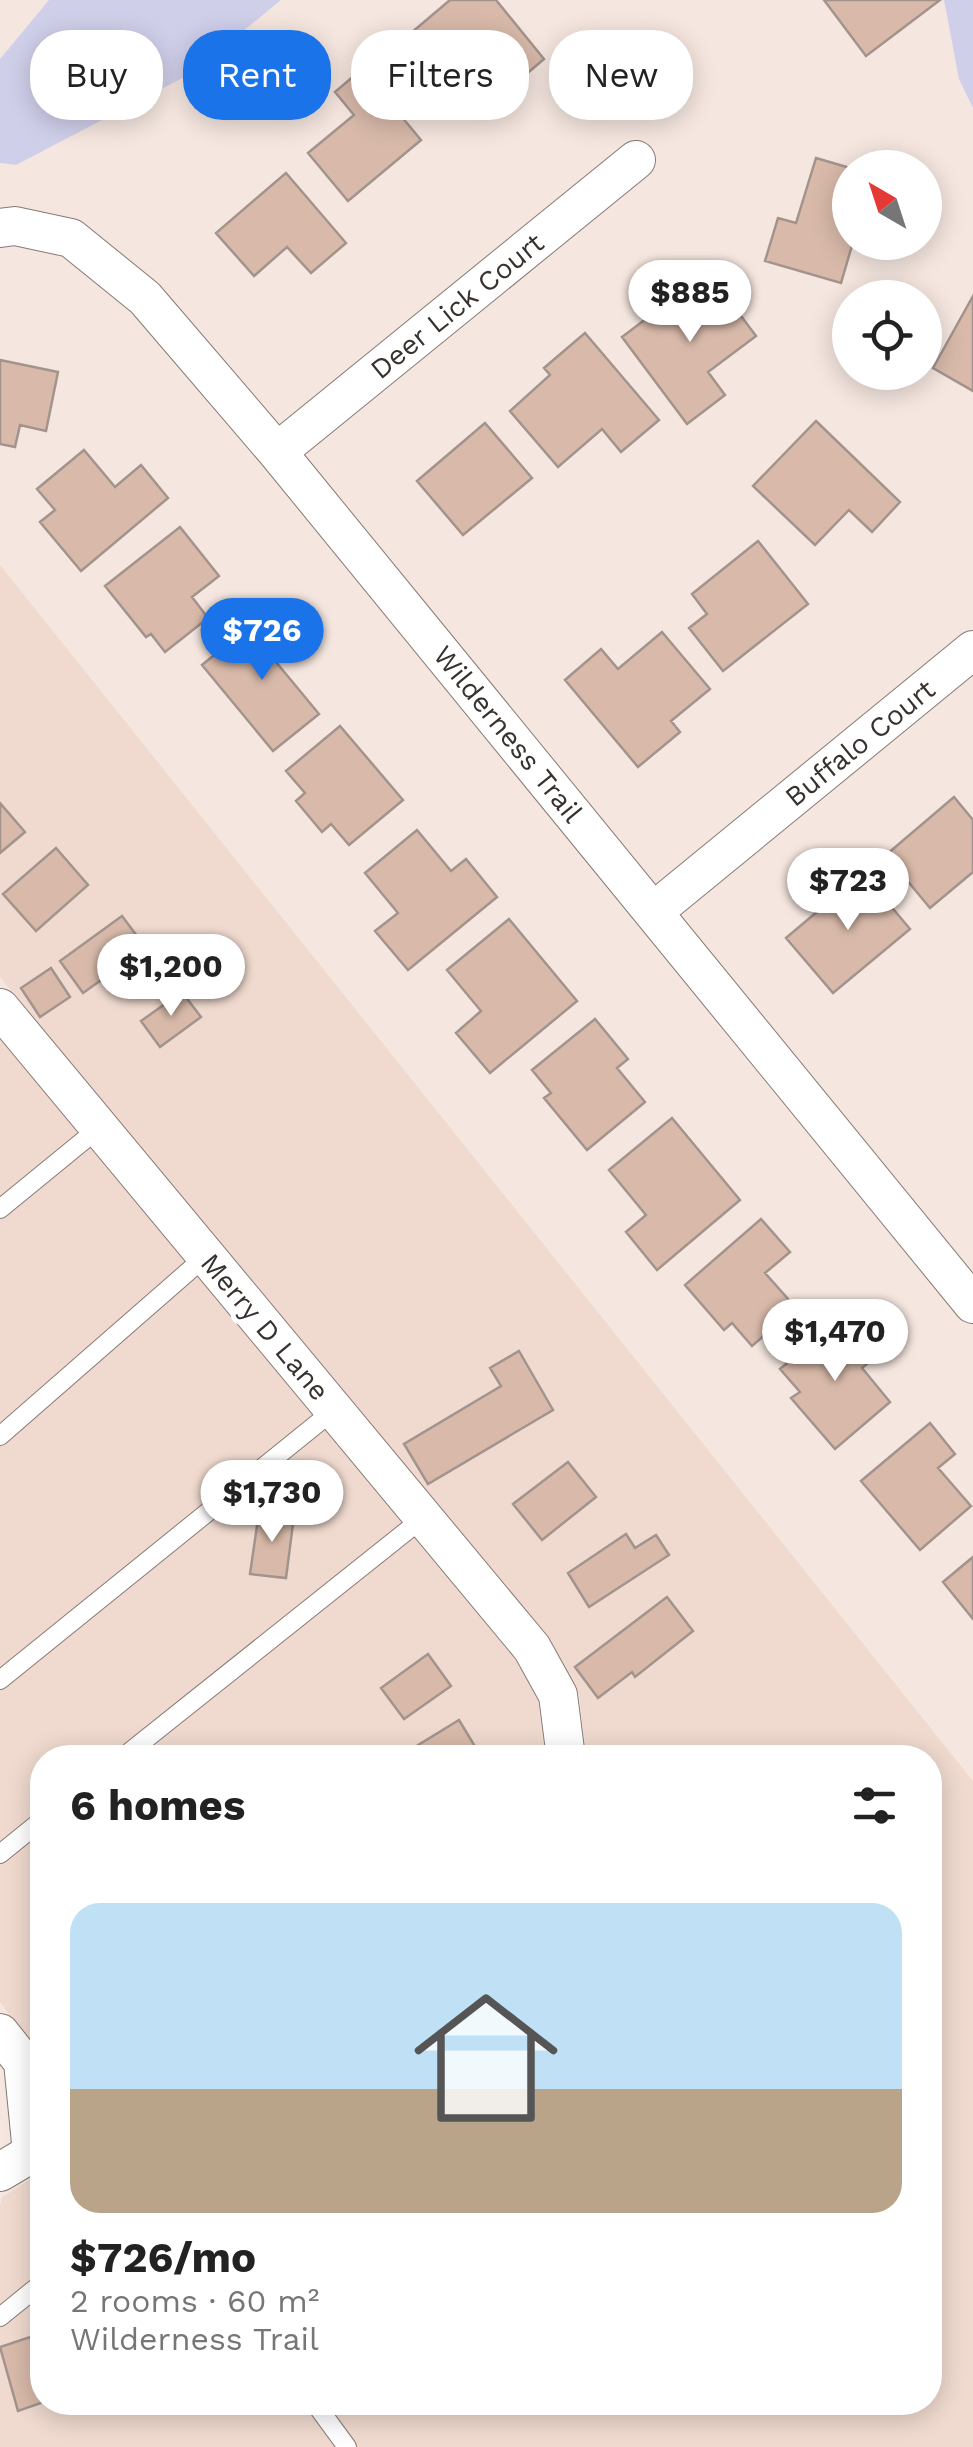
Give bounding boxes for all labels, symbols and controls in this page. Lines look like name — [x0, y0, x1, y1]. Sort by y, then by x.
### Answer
chip: Buy — [30, 30, 163, 120]
chip: Rent — [183, 30, 331, 120]
chip: Filters — [351, 30, 529, 120]
chip: New — [549, 30, 693, 120]
north arrow — [832, 150, 942, 260]
map controls — [832, 150, 942, 390]
street label: Deer Lick Court — [364, 226, 550, 386]
pin: $885 — [631, 260, 749, 345]
text: $885 — [650, 273, 730, 311]
button: locate — [832, 280, 942, 390]
pin: $726 — [203, 598, 321, 683]
text: $726 — [223, 611, 301, 649]
street label: Wilderness Trail — [427, 639, 590, 829]
street label: Buffalo Court — [778, 672, 942, 813]
pin: $723 — [789, 848, 907, 933]
text: $723 — [809, 861, 887, 899]
pin: $1,200 — [90, 934, 252, 1019]
text: $1,200 — [119, 947, 223, 985]
street label: Merry D Lane — [194, 1247, 336, 1407]
pin: $1,470 — [754, 1299, 916, 1384]
text: $1,470 — [784, 1312, 886, 1350]
pin: $1,730 — [191, 1460, 353, 1545]
text: $1,730 — [222, 1473, 322, 1511]
icon: filters — [847, 1778, 902, 1833]
text: 6 homes — [70, 1781, 245, 1830]
icon: home — [396, 1968, 576, 2148]
text: $726/mo — [70, 2233, 256, 2282]
text: 2 rooms · 60 m² — [70, 2282, 319, 2320]
text: Wilderness Trail — [70, 2320, 319, 2358]

